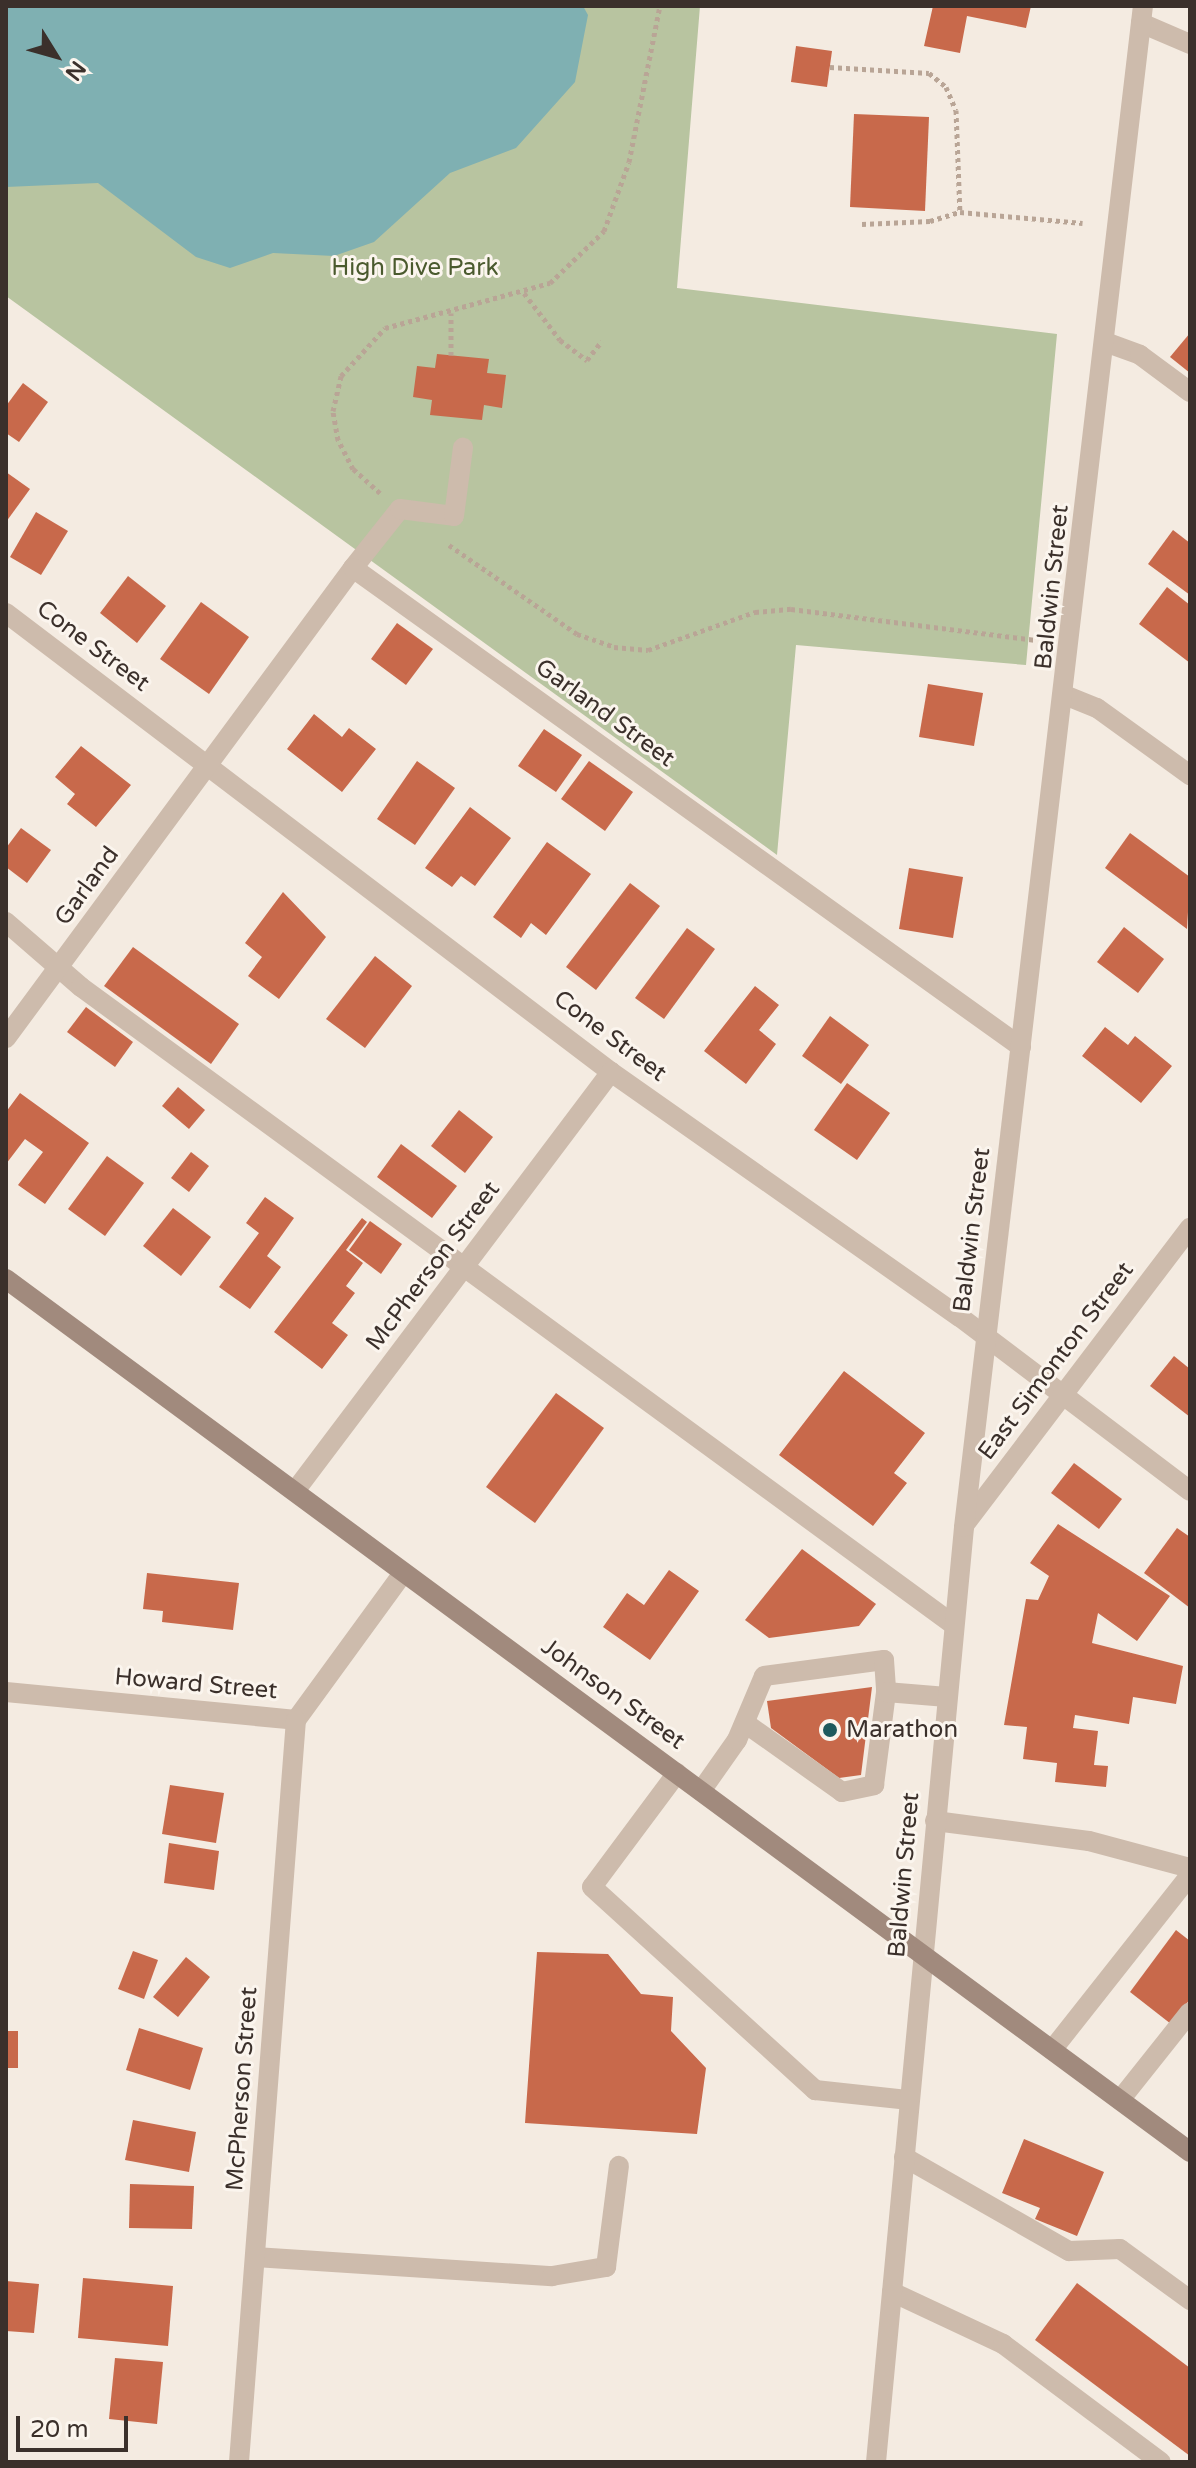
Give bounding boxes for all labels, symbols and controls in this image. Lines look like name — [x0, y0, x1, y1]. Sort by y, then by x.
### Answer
north arrow — [16, 16, 96, 96]
text: N — [59, 56, 91, 85]
park label: High Dive Park — [331, 254, 499, 282]
street label: Baldwin Street — [1029, 503, 1075, 671]
street label: Cone Street — [31, 594, 155, 698]
street label: Garland Street — [530, 653, 680, 773]
street label: Garland — [49, 841, 125, 931]
street label: Cone Street — [548, 984, 672, 1088]
street label: Baldwin Street — [948, 1146, 996, 1314]
street label: McPherson Street — [360, 1176, 506, 1356]
street label: East Simonton Street — [972, 1256, 1140, 1466]
street label: Johnson Street — [536, 1632, 690, 1756]
street label: Howard Street — [113, 1663, 279, 1705]
place label: Marathon — [846, 1716, 958, 1744]
marker: Marathon — [821, 1721, 839, 1739]
street label: Baldwin Street — [882, 1791, 926, 1959]
street label: McPherson Street — [220, 1986, 264, 2192]
scale bar — [20, 2400, 132, 2450]
text: 20 m — [30, 2415, 88, 2444]

